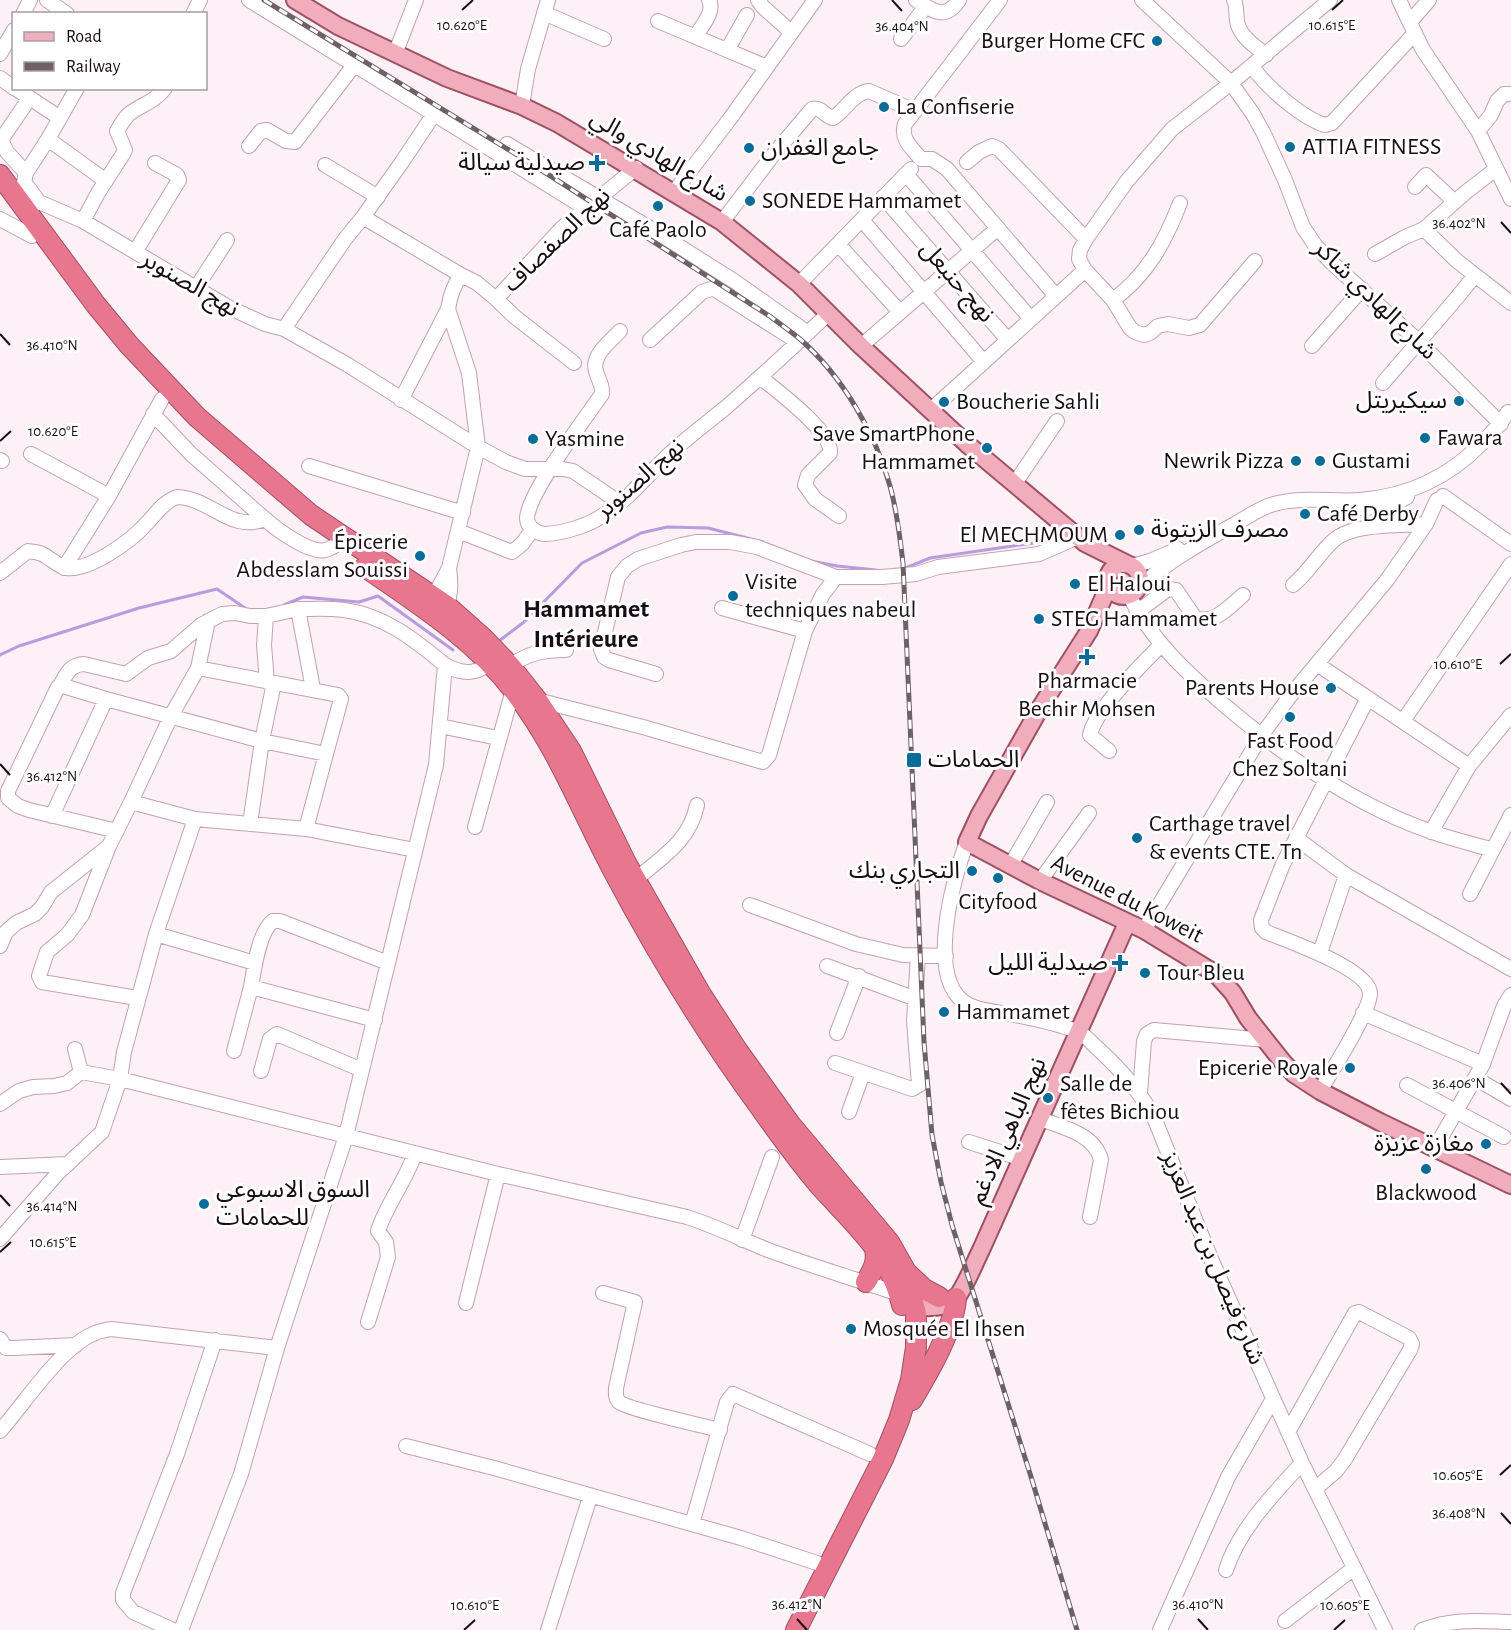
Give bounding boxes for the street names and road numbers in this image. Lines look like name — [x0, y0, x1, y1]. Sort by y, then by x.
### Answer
street label: شارع الهادي والي — [583, 106, 732, 211]
street label: نهج الصفصاف — [499, 183, 618, 299]
street label: شارع الهادي شاكر — [1304, 235, 1441, 368]
street label: نهج حنبعل — [913, 237, 998, 330]
street label: نهج الصنوبر — [134, 246, 243, 325]
street label: نهج الصنوبر — [590, 434, 691, 527]
street label: Avenue du Koweit — [1047, 850, 1207, 948]
street label: نهج الباهي الادغم — [965, 1054, 1056, 1210]
street label: شارع فيصل بن عبد العزيز — [1153, 1147, 1269, 1370]

